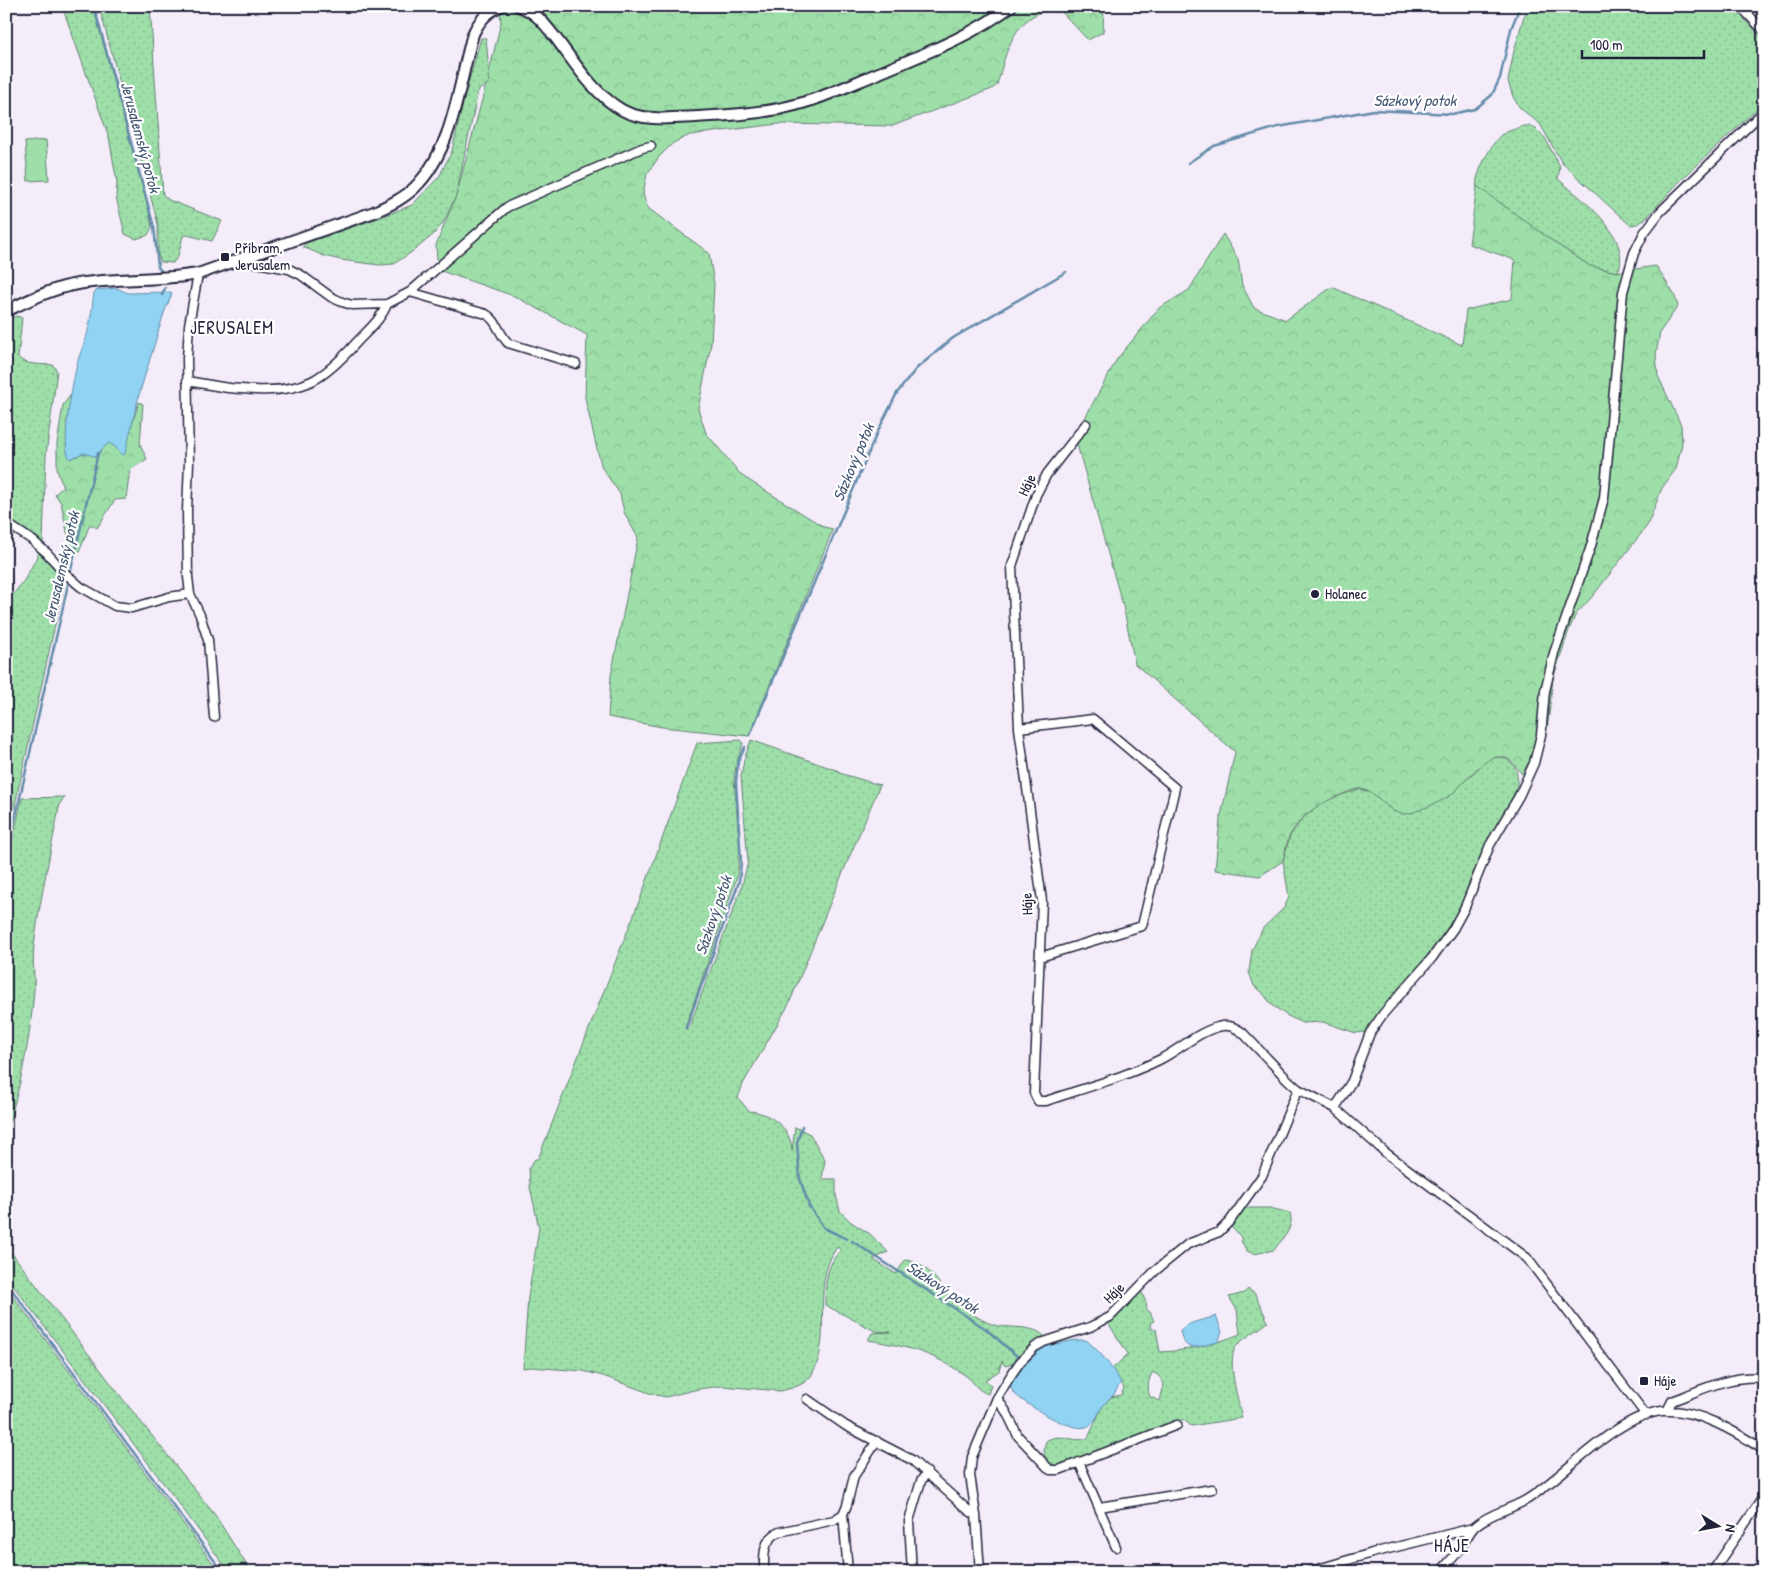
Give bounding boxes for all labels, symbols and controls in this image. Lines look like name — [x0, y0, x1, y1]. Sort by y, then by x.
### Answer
scale bar — [1582, 28, 1705, 60]
text: 100 m — [1590, 34, 1623, 55]
water label: Jerusalemský potok — [116, 79, 167, 196]
water label: Sázkový potok — [1374, 89, 1457, 111]
place label: Příbram, Jerusalem — [235, 237, 290, 275]
marker: Příbram, Jerusalem — [219, 251, 231, 263]
district label: JERUSALEM — [190, 315, 274, 340]
water label: Sázkový potok — [827, 419, 880, 504]
street label: Háje — [1012, 470, 1041, 499]
water label: Jerusalemský potok — [37, 508, 85, 625]
place label: Holanec — [1325, 583, 1367, 604]
marker: Holanec — [1309, 588, 1321, 600]
water label: Sázkový potok — [689, 871, 737, 957]
street label: Háje — [1016, 892, 1037, 916]
water label: Sázkový potok — [902, 1255, 985, 1319]
street label: Háje — [1098, 1277, 1129, 1308]
place label: Háje — [1654, 1370, 1676, 1391]
marker: Háje — [1638, 1375, 1650, 1387]
north arrow — [1692, 1500, 1742, 1550]
text: N — [1721, 1523, 1741, 1534]
district label: HÁJE — [1434, 1533, 1470, 1558]

